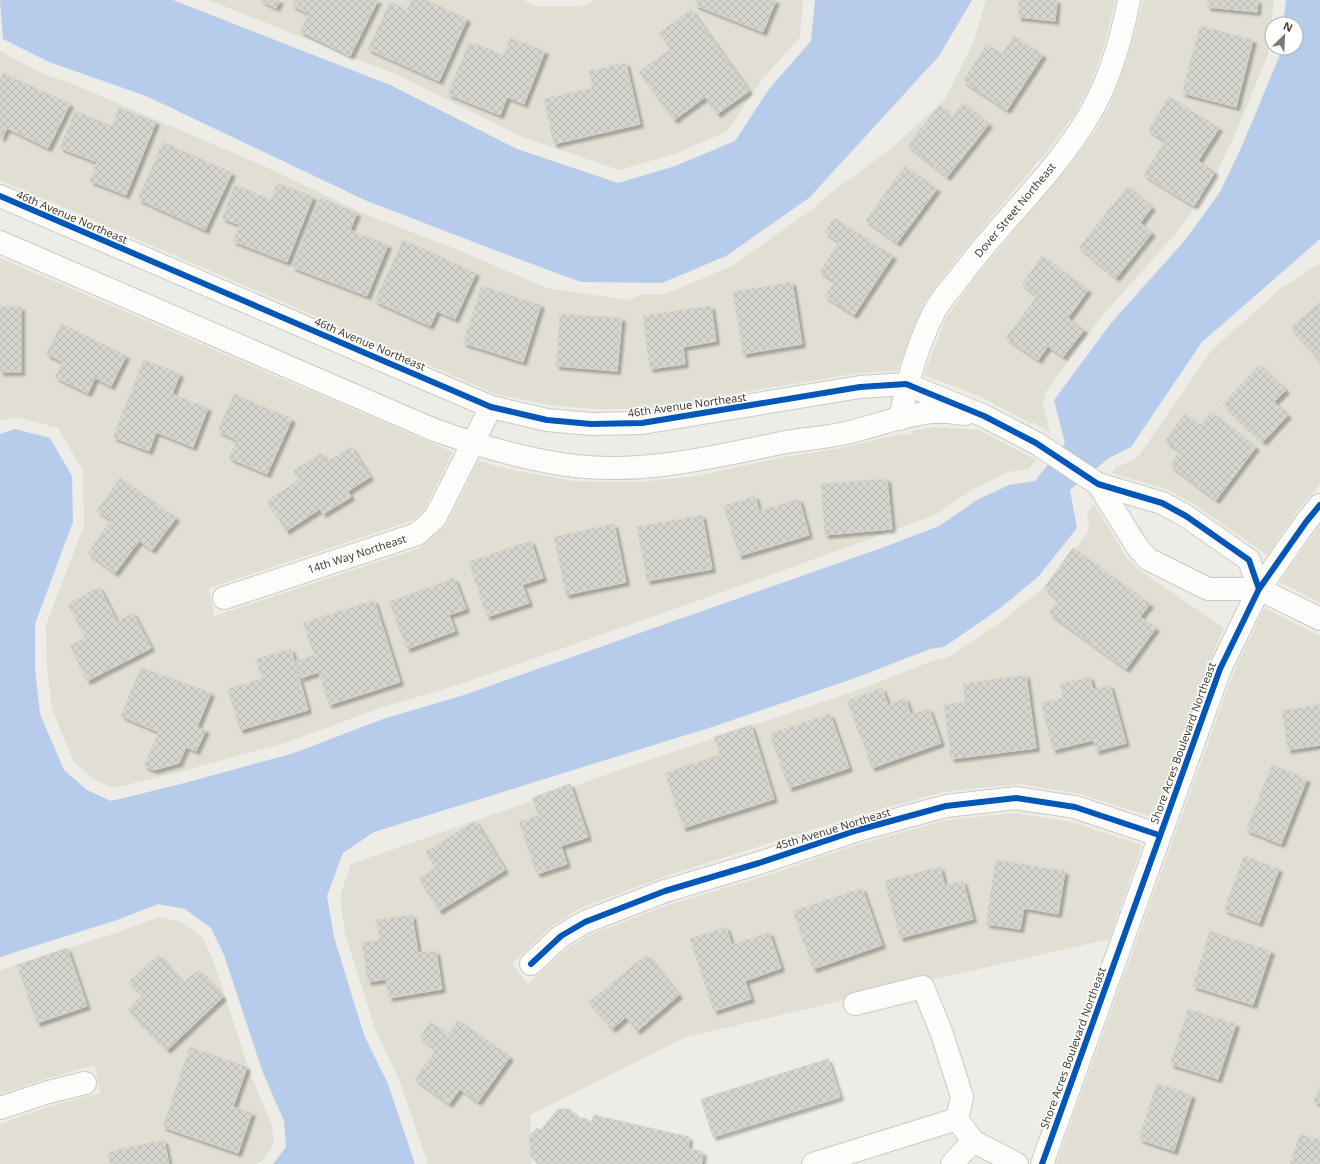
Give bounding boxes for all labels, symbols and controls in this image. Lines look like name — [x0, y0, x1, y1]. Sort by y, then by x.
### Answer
north arrow — [1264, 16, 1304, 56]
text: N — [1281, 18, 1295, 35]
street label: Dover Street Northeast — [971, 159, 1059, 260]
street label: 46th Avenue Northeast — [14, 186, 130, 247]
street label: 46th Avenue Northeast — [312, 313, 428, 374]
street label: 46th Avenue Northeast — [627, 389, 747, 420]
street label: 14th Way Northeast — [306, 530, 408, 577]
street label: Shore Acres Boulevard Northeast — [1146, 660, 1219, 826]
street label: 45th Avenue Northeast — [773, 804, 892, 853]
street label: Shore Acres Boulevard Northeast — [1036, 965, 1109, 1131]

